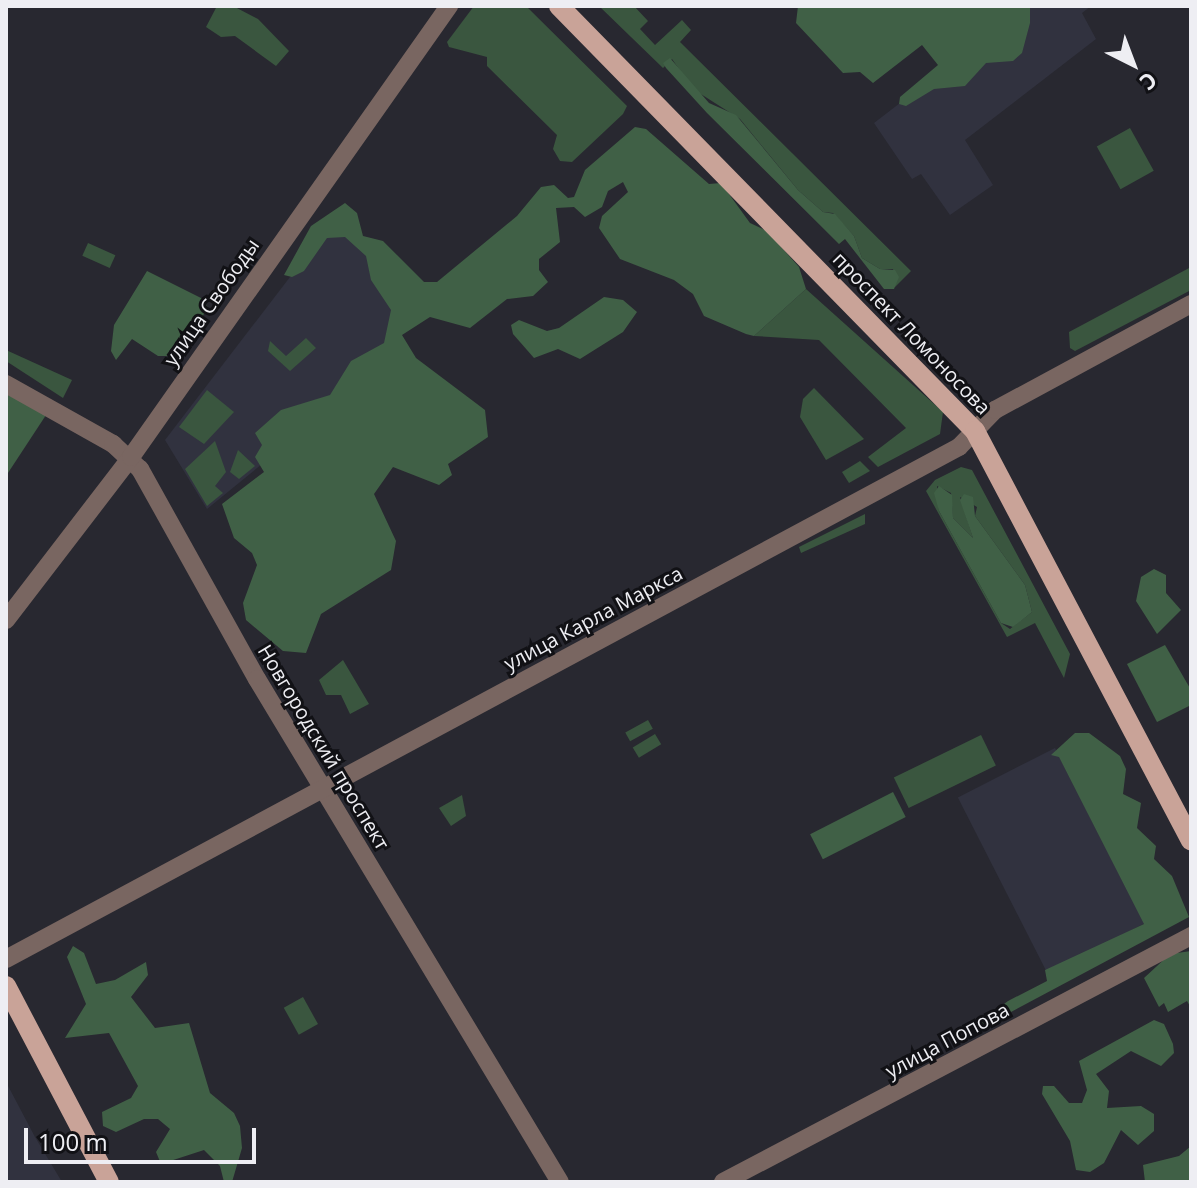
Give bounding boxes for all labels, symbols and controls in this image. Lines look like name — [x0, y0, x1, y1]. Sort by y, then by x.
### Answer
north arrow — [1093, 24, 1173, 104]
text: С — [1134, 66, 1164, 98]
street label: улица Свободы — [158, 234, 264, 370]
street label: проспект Ломоносова — [828, 247, 996, 419]
street label: улица Карла Маркса — [500, 561, 686, 675]
street label: Новгородский проспект — [253, 640, 395, 854]
street label: улица Попова — [881, 997, 1013, 1083]
scale bar — [28, 1112, 260, 1162]
text: 100 m — [38, 1125, 108, 1158]

